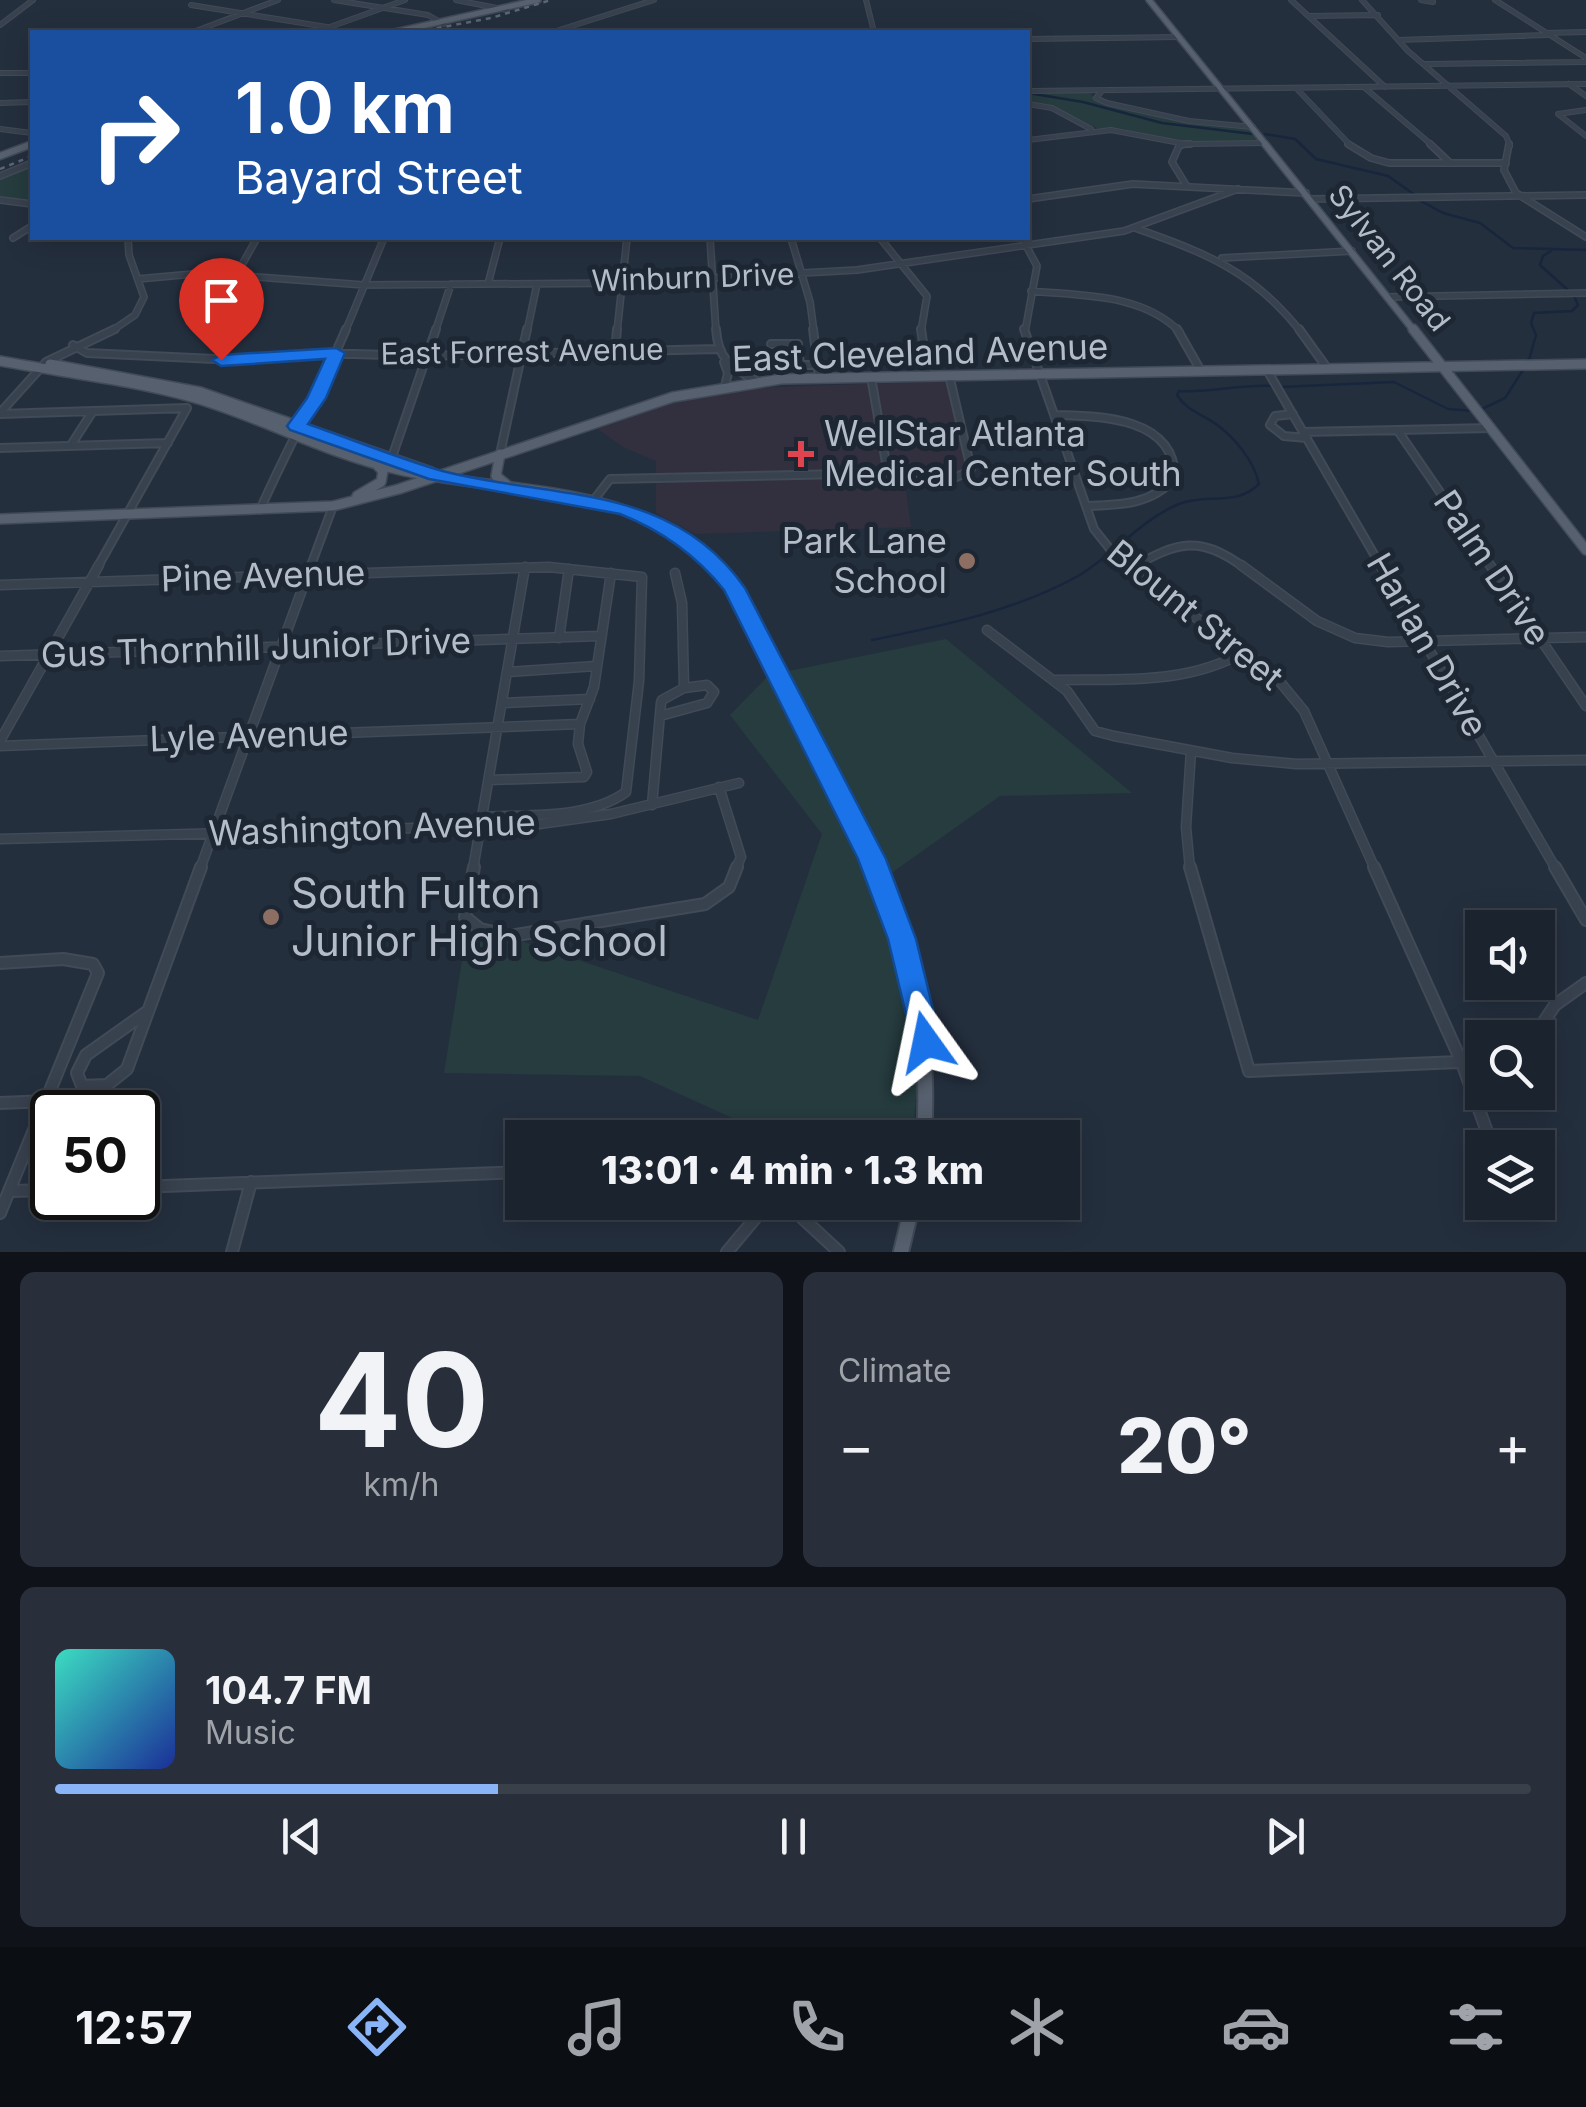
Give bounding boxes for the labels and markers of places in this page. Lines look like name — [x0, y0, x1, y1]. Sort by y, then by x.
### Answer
pin — [179, 258, 264, 361]
place label: WellStar Atlanta Medical Center South — [824, 412, 1182, 494]
marker: WellStar Atlanta Medical Center South — [788, 441, 814, 467]
place label: Park Lane School — [782, 519, 947, 601]
marker: Park Lane School — [956, 550, 978, 572]
place label: South Fulton Junior High School — [291, 867, 668, 966]
marker: South Fulton Junior High School — [260, 906, 282, 928]

